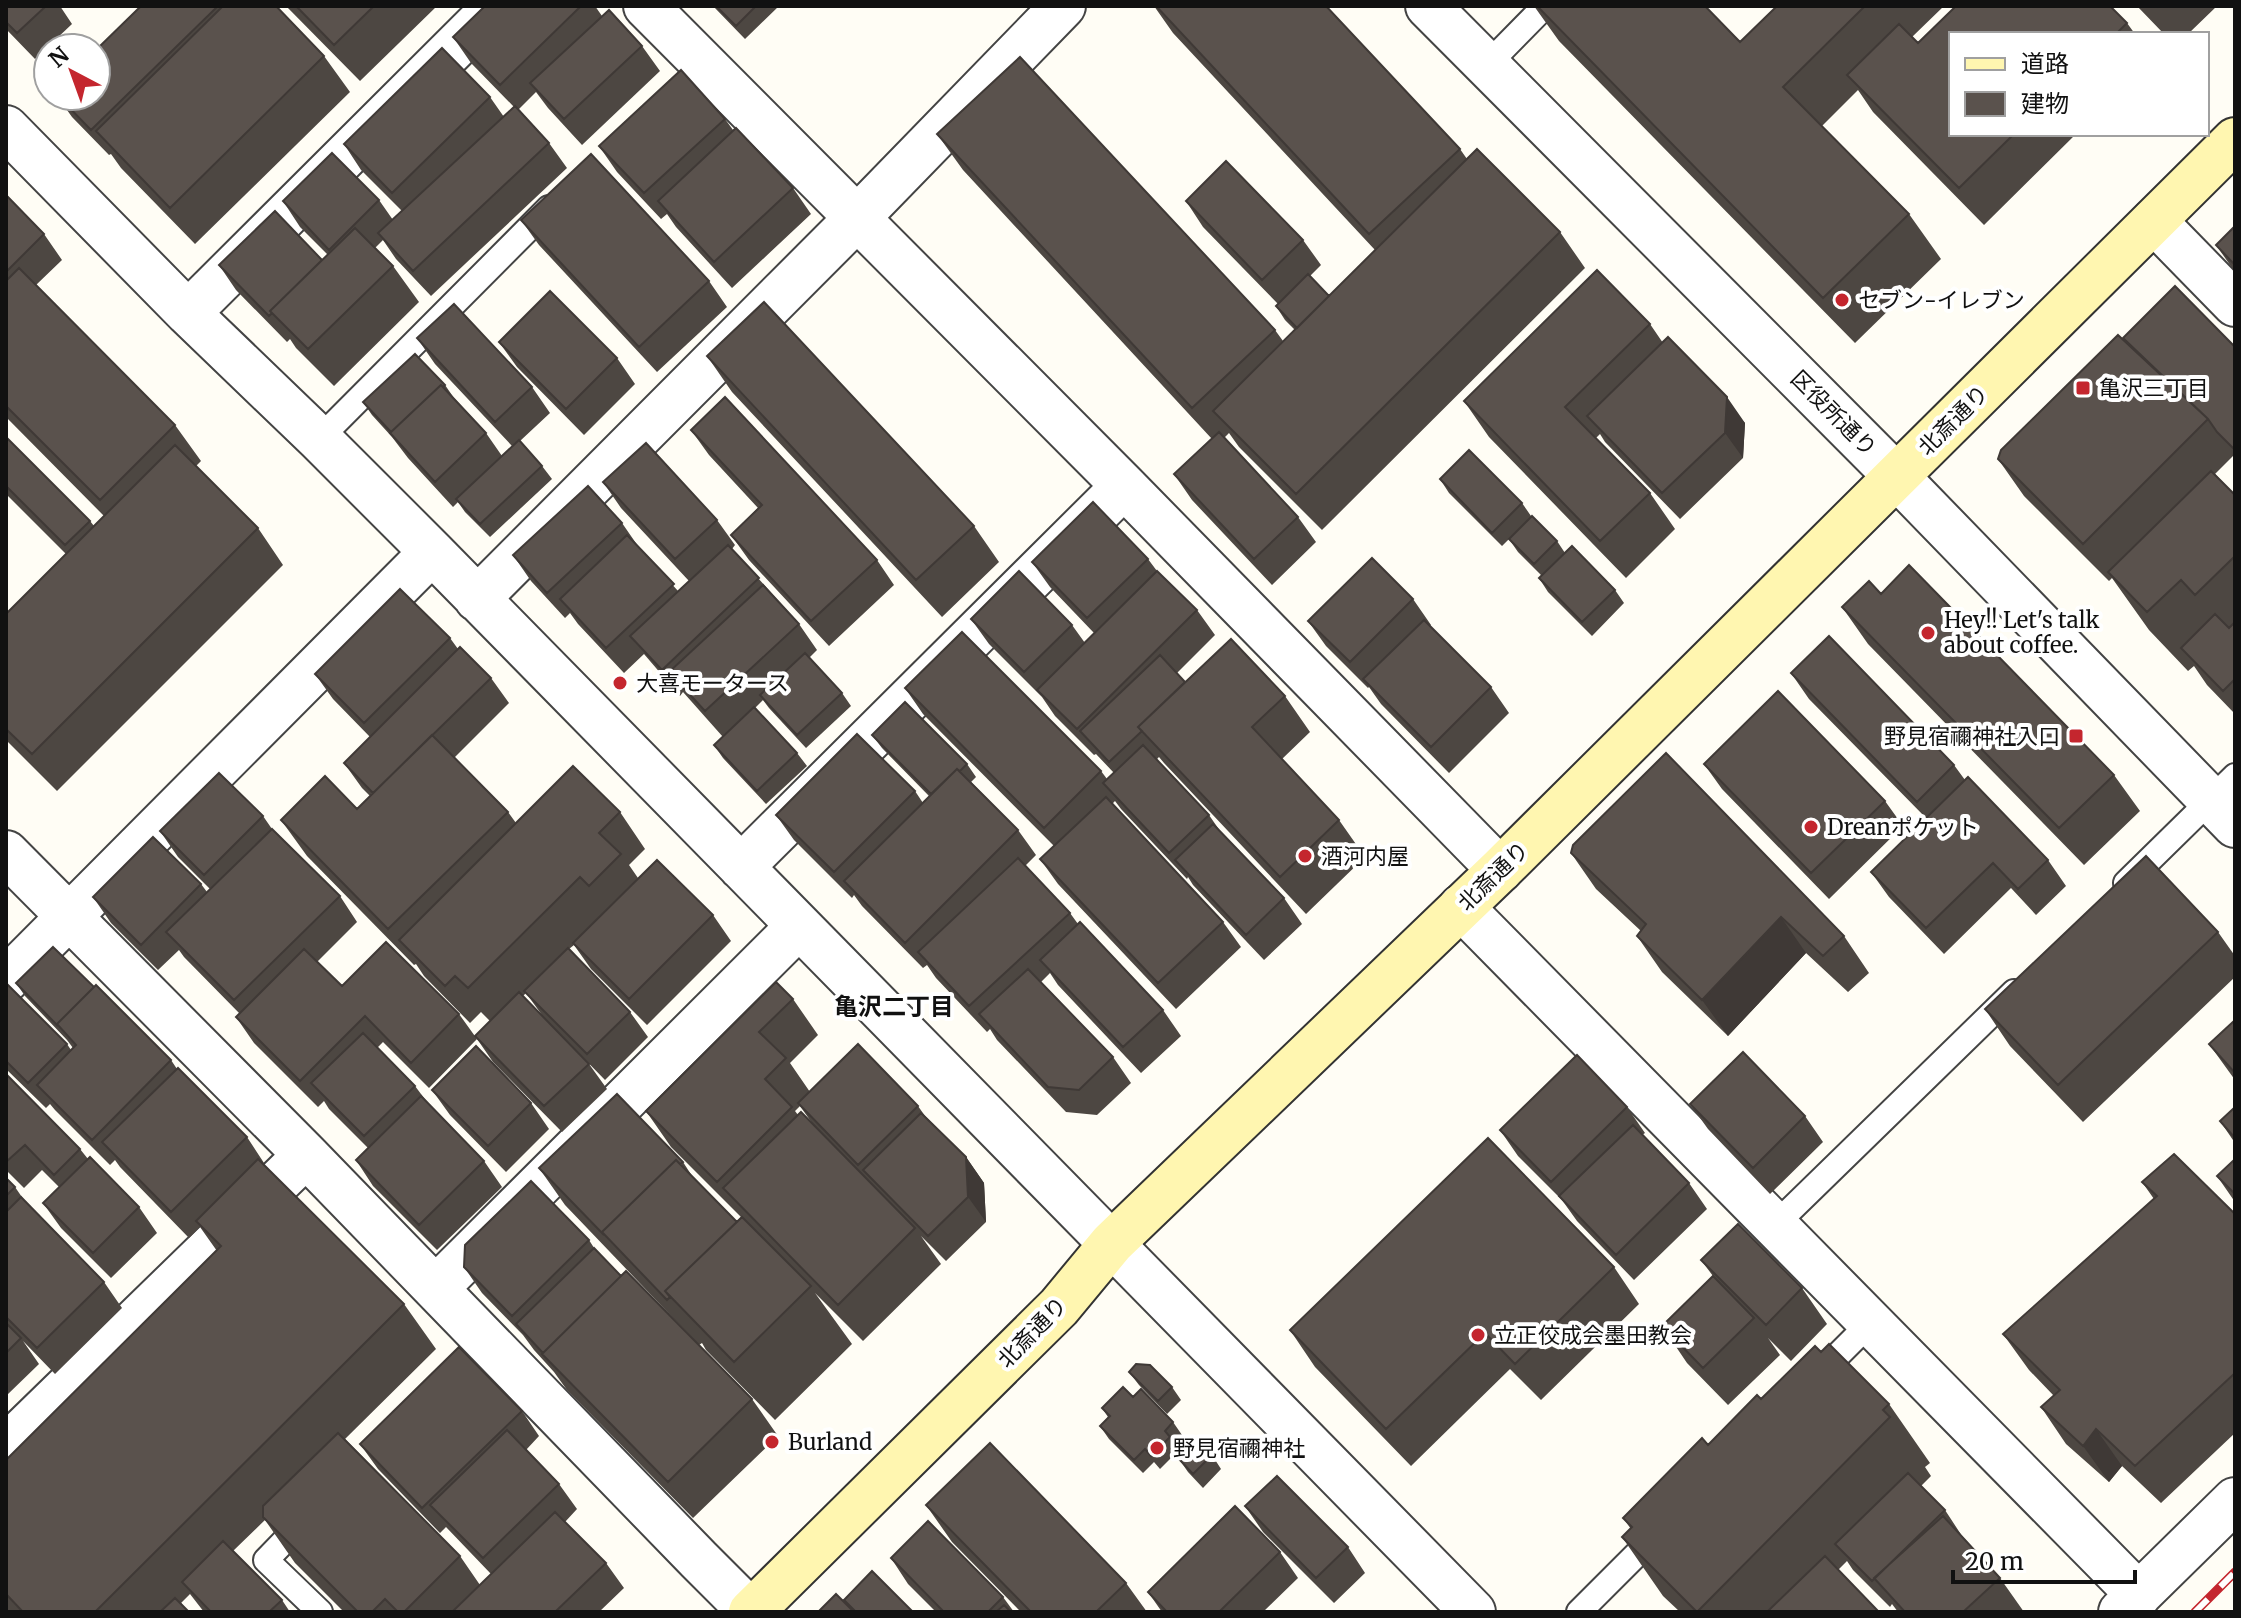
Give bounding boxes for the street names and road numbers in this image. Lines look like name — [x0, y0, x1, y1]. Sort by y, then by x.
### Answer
street label: 区役所通り — [1785, 364, 1883, 462]
street label: 北斎通り — [1912, 379, 1994, 461]
street label: 北斎通り — [1452, 835, 1534, 917]
street label: 北斎通り — [991, 1291, 1073, 1373]

